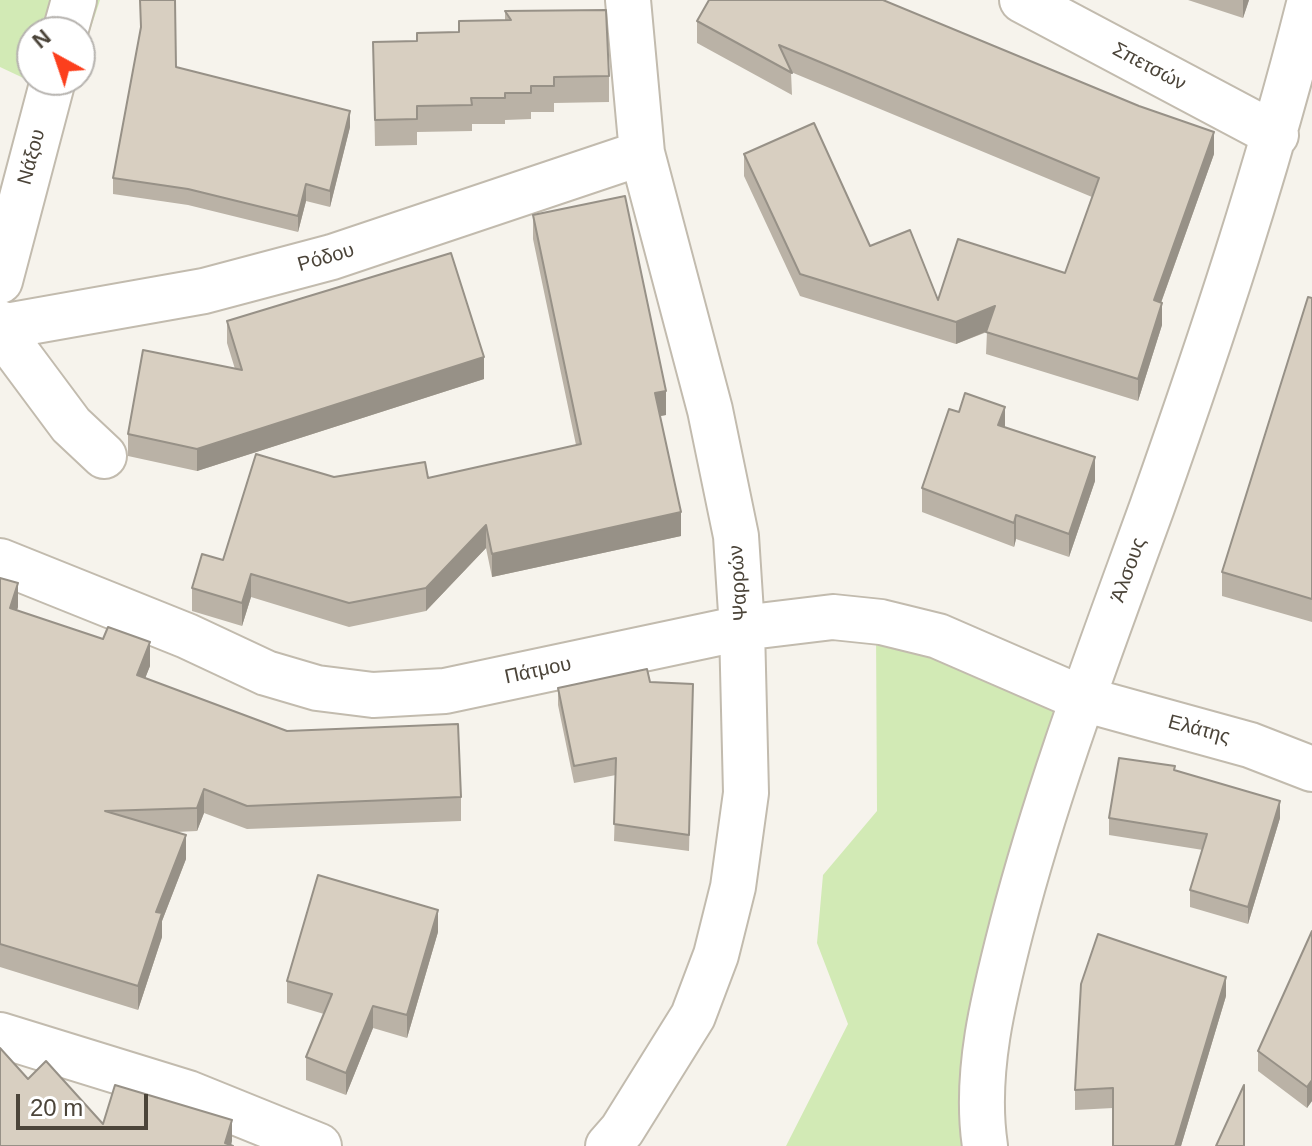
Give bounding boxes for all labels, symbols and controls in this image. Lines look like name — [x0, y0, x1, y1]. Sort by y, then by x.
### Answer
north arrow — [16, 16, 96, 96]
text: N — [27, 24, 56, 53]
street label: Σπετσών — [1108, 38, 1190, 96]
street label: Νάξου — [13, 127, 51, 187]
street label: Ρόδου — [295, 239, 357, 277]
street label: Άλσους — [1106, 534, 1152, 606]
street label: Ψαρρών — [724, 544, 754, 622]
street label: Πάτμου — [502, 652, 574, 690]
street label: Ελάτης — [1165, 710, 1233, 750]
scale bar — [20, 1078, 152, 1128]
text: 20 m — [30, 1094, 83, 1121]

